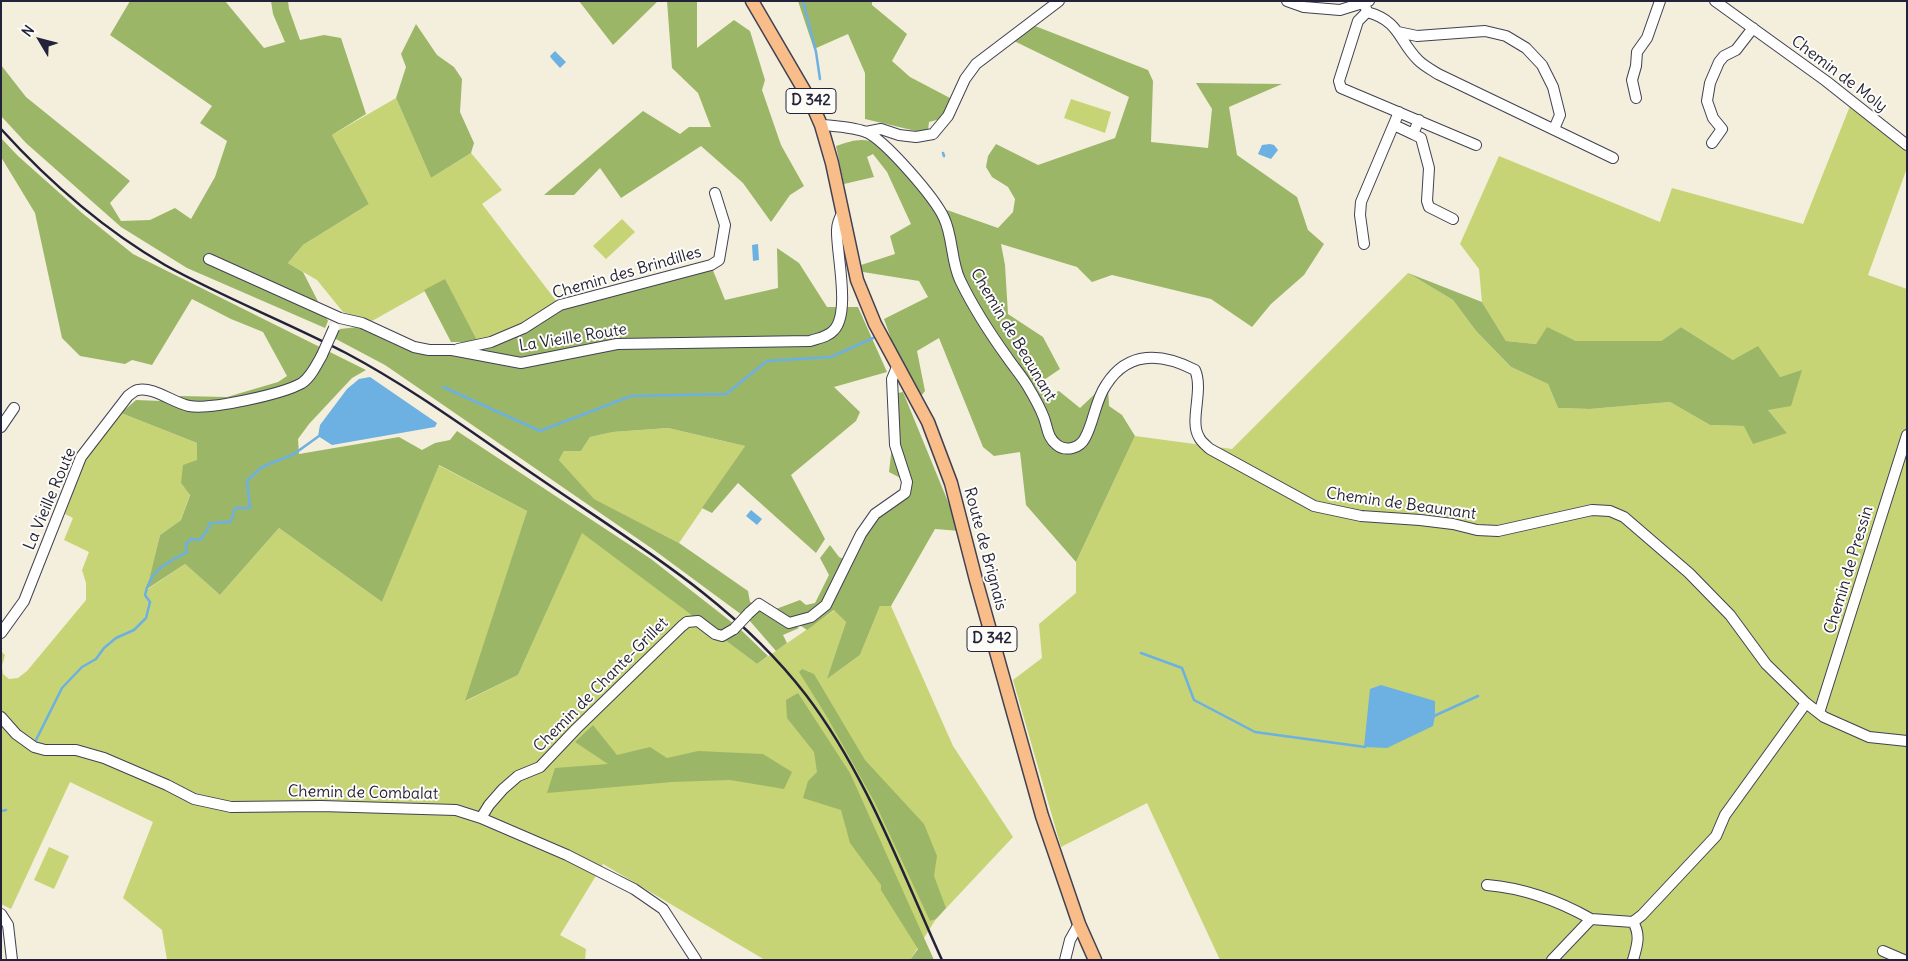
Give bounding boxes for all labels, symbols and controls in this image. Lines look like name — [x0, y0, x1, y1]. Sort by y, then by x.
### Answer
north arrow — [15, 15, 65, 65]
text: N — [18, 22, 38, 40]
street label: Chemin de Moly — [1787, 32, 1891, 116]
road number: D 342 — [786, 88, 836, 114]
street label: Chemin des Brindilles — [550, 243, 704, 303]
street label: Chemin de Beaunant — [966, 265, 1060, 405]
street label: La Vieille Route — [518, 320, 628, 356]
street label: La Vieille Route — [20, 445, 80, 553]
street label: Chemin de Beaunant — [1325, 484, 1477, 524]
street label: Route de Brignais — [959, 485, 1011, 613]
street label: Chemin de Pressin — [1820, 504, 1878, 636]
street label: Chemin de Chante-Grillet — [530, 614, 672, 756]
road number: D 342 — [967, 626, 1017, 652]
street label: Chemin de Combalat — [288, 782, 438, 804]

